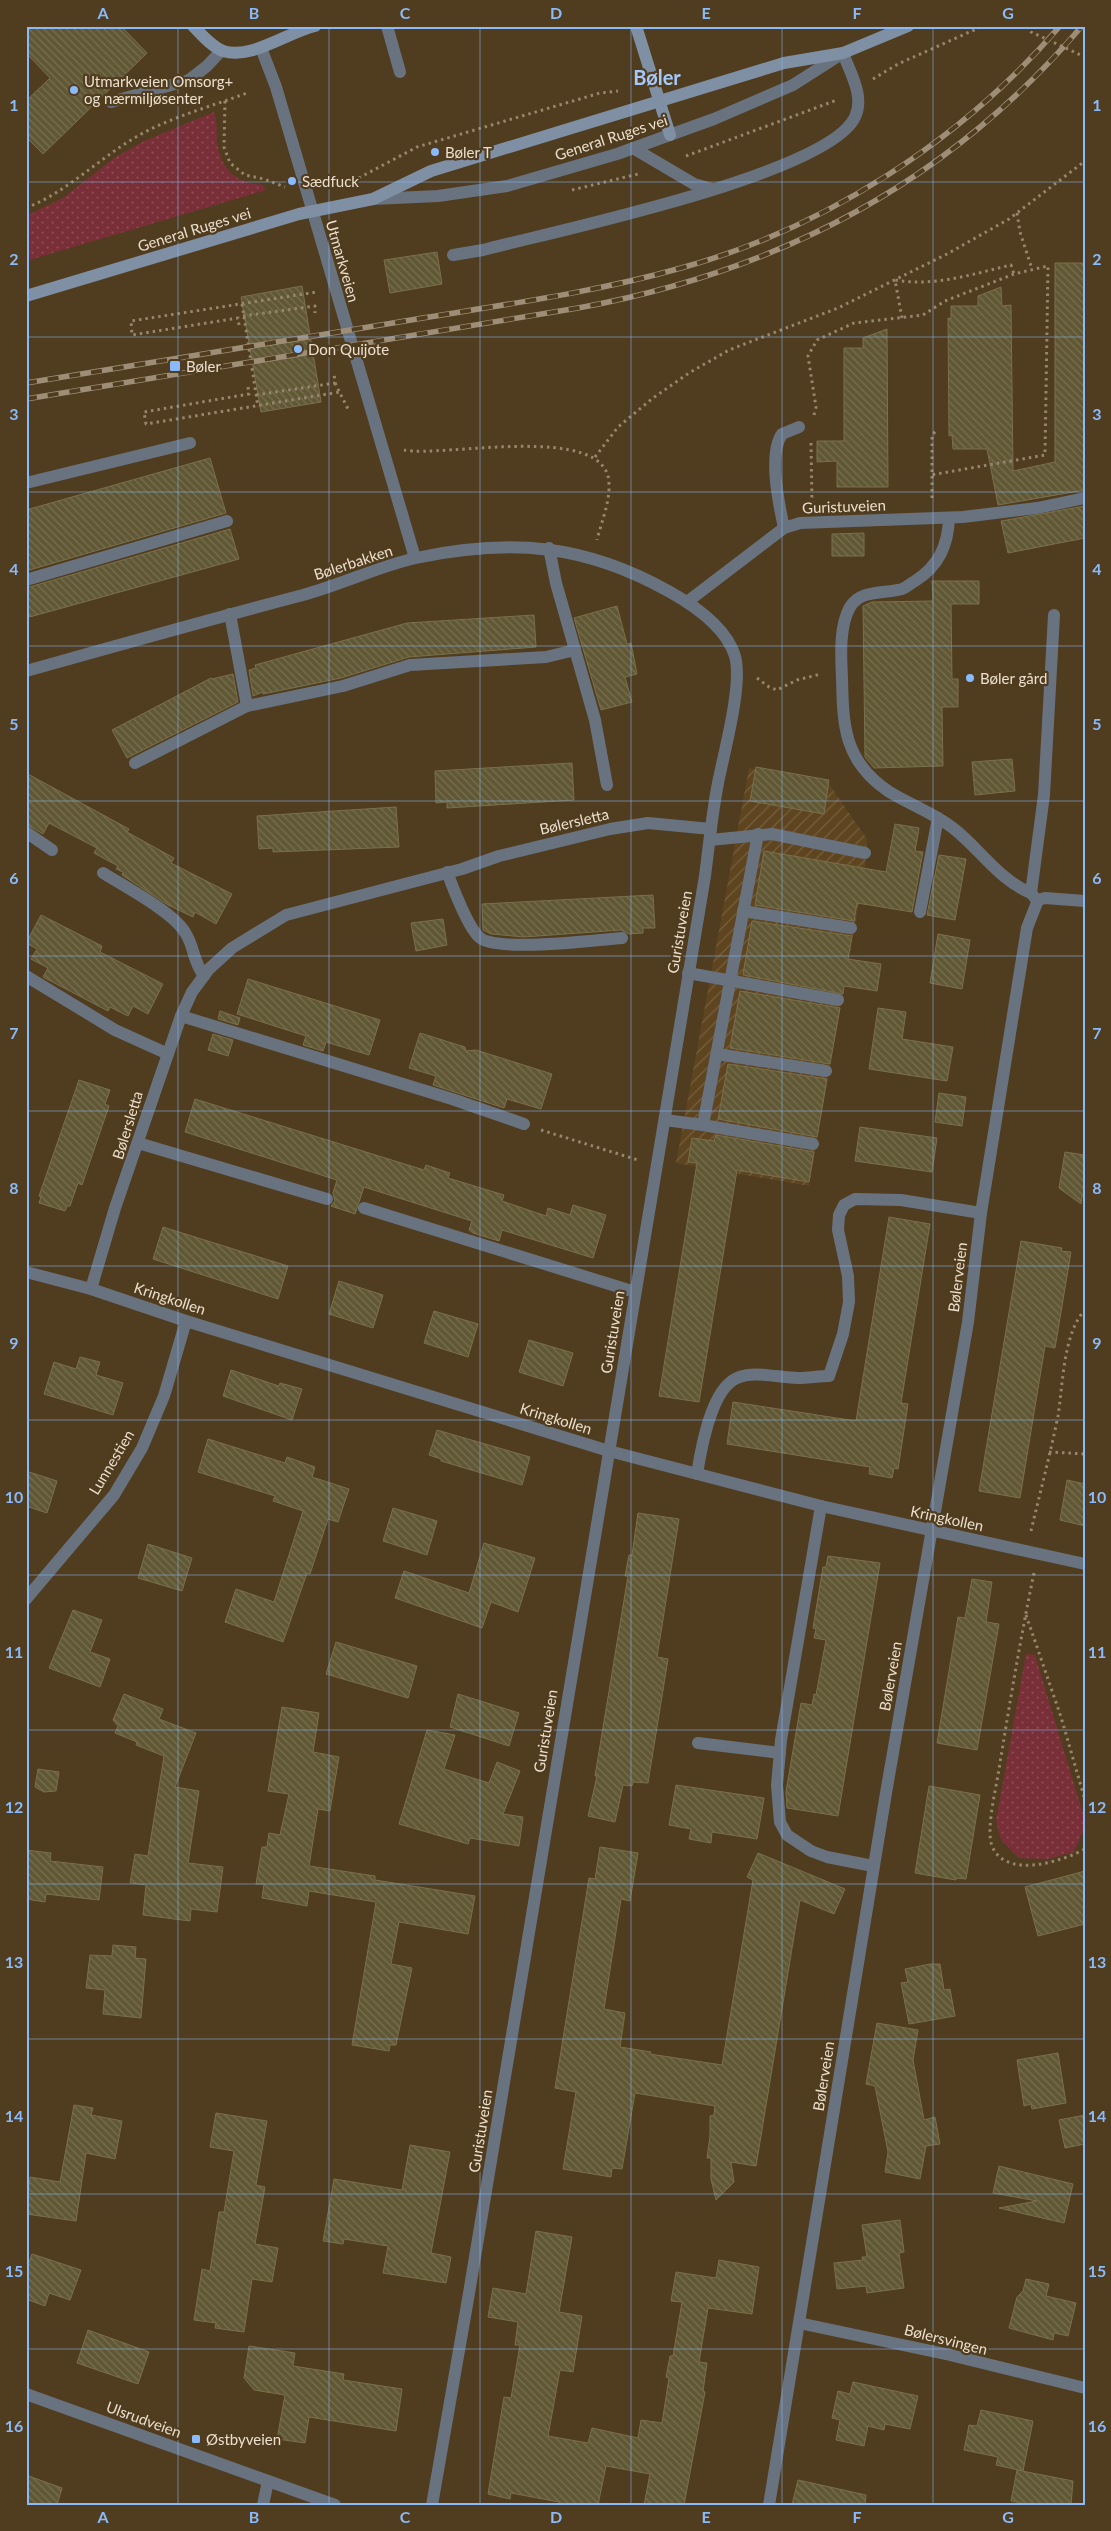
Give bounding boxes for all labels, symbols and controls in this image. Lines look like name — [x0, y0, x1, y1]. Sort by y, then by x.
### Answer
text: A — [96, 3, 109, 22]
text: B — [249, 3, 259, 22]
text: C — [400, 3, 411, 22]
text: D — [550, 3, 562, 22]
text: E — [701, 3, 711, 22]
text: F — [852, 3, 862, 22]
text: G — [1002, 3, 1014, 22]
district label: Bøler — [633, 65, 681, 89]
place label: Utmarkveien Omsorg+ og nærmiljøsenter — [84, 72, 233, 107]
marker: Utmarkveien Omsorg+ og nærmiljøsenter — [68, 84, 80, 96]
text: 1 — [9, 95, 19, 114]
text: 1 — [1092, 95, 1102, 114]
street label: General Ruges vei — [552, 110, 670, 164]
place label: Bøler T — [445, 143, 492, 161]
marker: Bøler T — [429, 146, 441, 158]
place label: Sædfuck — [302, 172, 359, 190]
marker: Sædfuck — [286, 175, 298, 187]
street label: General Ruges vei — [135, 203, 253, 255]
street label: Utmarkveien — [323, 218, 363, 304]
text: 2 — [9, 249, 19, 268]
text: 2 — [1092, 249, 1102, 268]
place label: Don Quijote — [308, 340, 389, 358]
marker: Don Quijote — [292, 343, 304, 355]
place label: Bøler — [186, 357, 222, 375]
marker: Bøler — [168, 359, 182, 373]
text: 3 — [9, 404, 19, 423]
text: 3 — [1092, 404, 1102, 423]
street label: Guristuveien — [802, 496, 886, 516]
street label: Bølerbakken — [311, 541, 395, 583]
text: 4 — [9, 559, 19, 578]
text: 4 — [1092, 559, 1102, 578]
place label: Bøler gård — [980, 669, 1047, 687]
marker: Bøler gård — [964, 672, 976, 684]
text: 5 — [9, 714, 19, 733]
text: 5 — [1092, 714, 1102, 733]
street label: Bølersletta — [538, 804, 610, 838]
text: 6 — [9, 868, 19, 887]
text: 6 — [1092, 868, 1102, 887]
street label: Guristuveien — [663, 889, 695, 975]
text: 7 — [9, 1023, 19, 1042]
text: 7 — [1092, 1023, 1102, 1042]
street label: Bølersletta — [108, 1089, 146, 1161]
text: 8 — [9, 1178, 19, 1197]
text: 8 — [1092, 1178, 1102, 1197]
street label: Bølerveien — [944, 1241, 970, 1313]
street label: Kringkollen — [132, 1278, 208, 1318]
street label: Guristuveien — [597, 1289, 627, 1375]
text: 9 — [9, 1333, 19, 1352]
text: 9 — [1092, 1333, 1102, 1352]
street label: Kringkollen — [518, 1399, 594, 1437]
street label: Lunnestien — [85, 1426, 137, 1498]
text: 10 — [5, 1487, 23, 1506]
text: 10 — [1088, 1487, 1106, 1506]
street label: Kringkollen — [909, 1501, 985, 1535]
street label: Bølerveien — [875, 1640, 905, 1712]
text: 11 — [5, 1642, 23, 1661]
text: 11 — [1088, 1642, 1106, 1661]
street label: Guristuveien — [530, 1688, 560, 1774]
text: 12 — [5, 1797, 23, 1816]
text: 12 — [1088, 1797, 1106, 1816]
text: 13 — [5, 1952, 23, 1971]
text: 13 — [1088, 1952, 1106, 1971]
street label: Bølerveien — [809, 2040, 837, 2112]
street label: Guristuveien — [465, 2088, 495, 2174]
text: 14 — [5, 2106, 23, 2125]
text: 14 — [1088, 2106, 1106, 2125]
text: 15 — [5, 2261, 23, 2280]
text: 15 — [1088, 2261, 1106, 2280]
street label: Bølersvingen — [903, 2320, 989, 2358]
street label: Ulsrudveien — [104, 2397, 184, 2441]
text: 16 — [5, 2416, 23, 2435]
text: 16 — [1088, 2416, 1106, 2435]
place label: Østbyveien — [206, 2430, 281, 2448]
marker: Østbyveien — [190, 2433, 202, 2445]
text: A — [96, 2507, 109, 2526]
text: B — [249, 2507, 259, 2526]
text: C — [400, 2507, 411, 2526]
text: D — [550, 2507, 562, 2526]
text: E — [701, 2507, 711, 2526]
text: F — [852, 2507, 862, 2526]
text: G — [1002, 2507, 1014, 2526]

